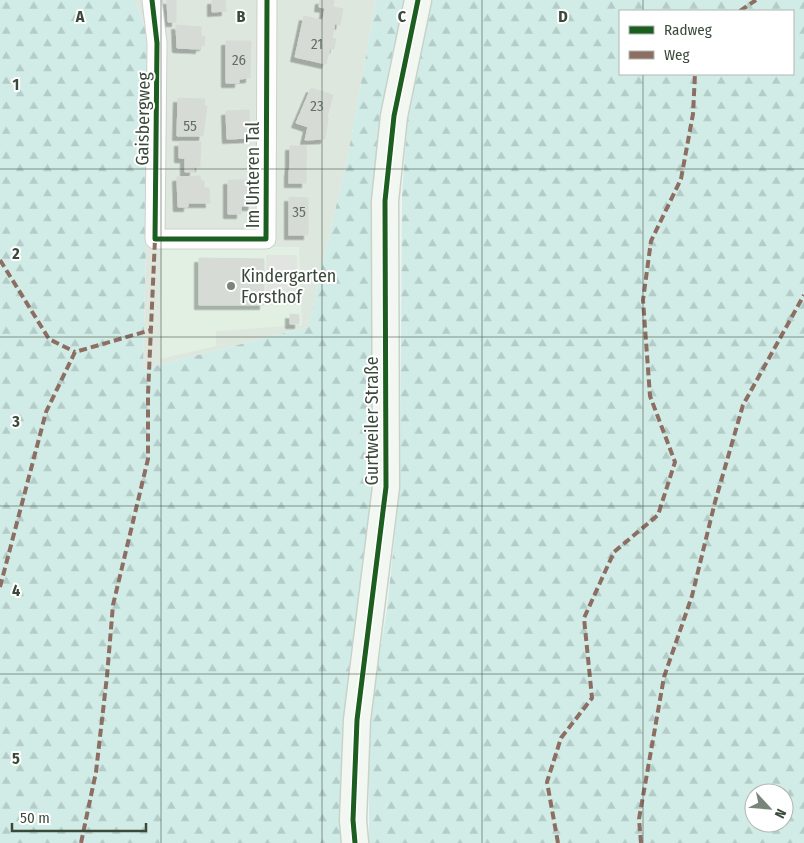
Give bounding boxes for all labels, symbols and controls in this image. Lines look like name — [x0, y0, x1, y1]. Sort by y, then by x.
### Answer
text: A — [75, 7, 85, 26]
text: B — [237, 7, 246, 26]
text: C — [398, 7, 407, 26]
text: D — [558, 7, 568, 26]
legend — [619, 10, 794, 75]
text: Radweg — [664, 21, 712, 39]
house number: 21 — [311, 35, 323, 53]
text: Weg — [664, 46, 690, 64]
house number: 26 — [232, 51, 246, 69]
street label: Gaisbergweg — [131, 72, 155, 166]
text: 1 — [13, 75, 19, 94]
house number: 23 — [310, 97, 324, 115]
house number: 55 — [183, 117, 197, 135]
street label: Im Unteren Tal — [242, 121, 264, 228]
house number: 35 — [292, 203, 306, 221]
text: 2 — [11, 244, 20, 263]
place label: Kindergarten Forsthof — [241, 265, 336, 308]
marker: Kindergarten Forsthof — [225, 280, 237, 292]
street label: Gurtweiler Straße — [361, 356, 383, 486]
text: 3 — [11, 412, 20, 431]
text: 4 — [12, 581, 20, 600]
text: 5 — [12, 749, 20, 768]
north arrow — [744, 783, 794, 833]
scale bar — [12, 800, 146, 832]
text: N — [771, 806, 790, 821]
text: 50 m — [20, 809, 50, 827]

